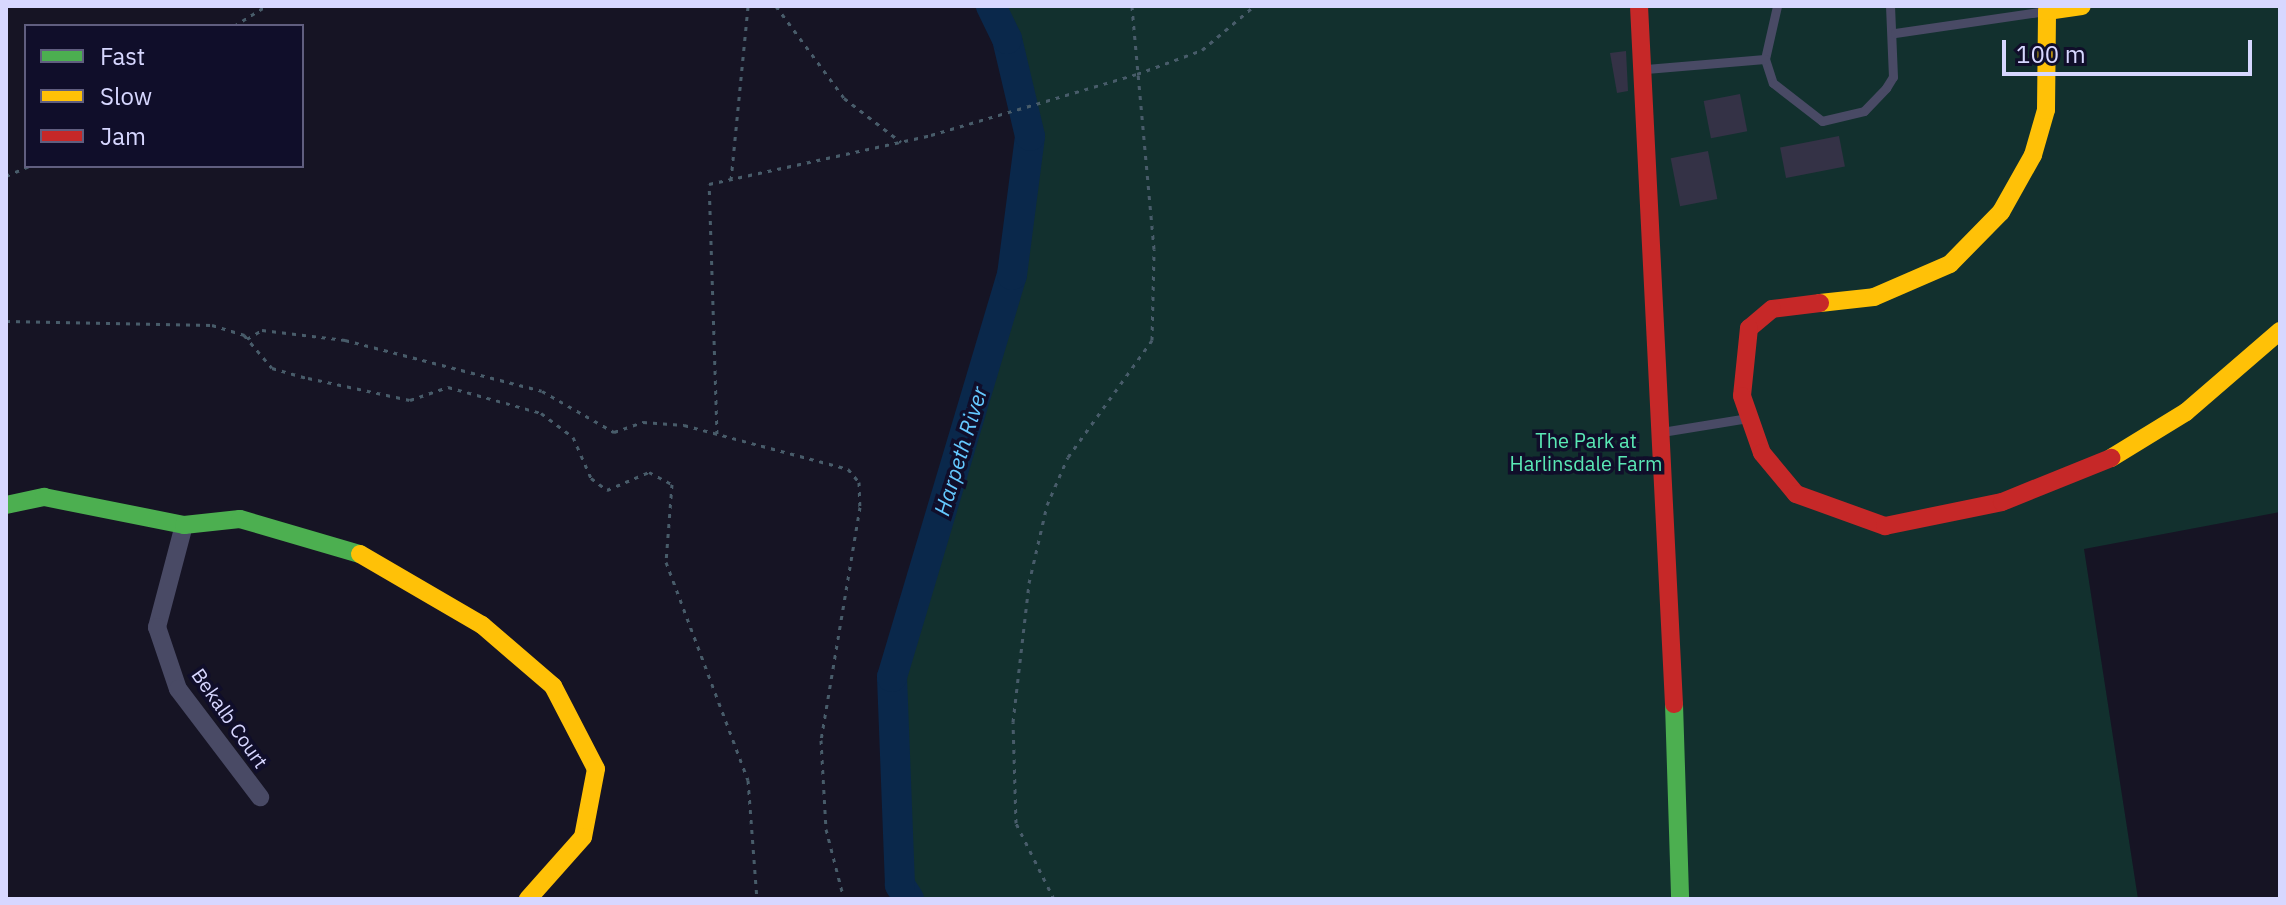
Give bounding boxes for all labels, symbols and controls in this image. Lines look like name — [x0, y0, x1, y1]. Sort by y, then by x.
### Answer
legend — [24, 24, 304, 168]
scale bar — [2006, 24, 2256, 74]
text: 100 m — [2016, 38, 2086, 70]
text: Fast — [100, 40, 145, 72]
text: Slow — [100, 80, 152, 112]
text: Jam — [100, 120, 146, 152]
water label: Harpeth River — [928, 383, 992, 519]
park label: The Park at Harlinsdale Farm — [1510, 429, 1662, 476]
street label: Bekalb Court — [187, 663, 273, 773]

